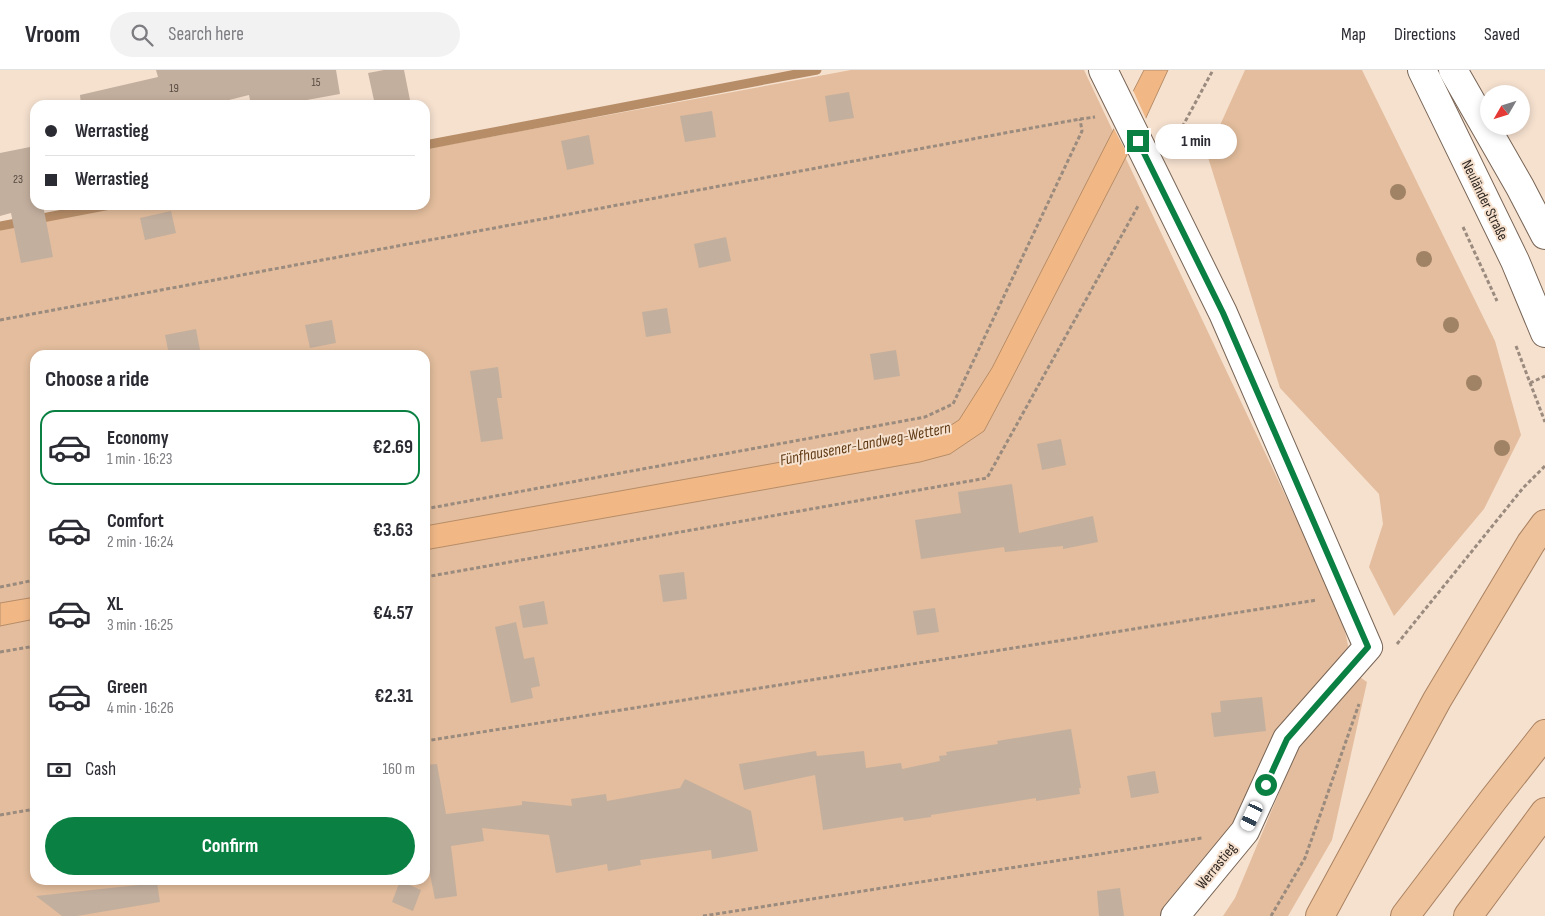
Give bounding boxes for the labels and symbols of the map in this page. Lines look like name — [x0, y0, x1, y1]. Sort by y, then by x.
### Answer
house number: 15 — [311, 75, 321, 90]
house number: 19 — [169, 81, 179, 96]
north arrow — [1480, 85, 1530, 135]
callout: 1 min — [1156, 124, 1238, 158]
route end — [1127, 130, 1149, 152]
street label: Neuländer Straße — [1457, 157, 1512, 244]
house number: 23 — [13, 172, 23, 187]
water label: Fünfhausener-Landweg-Wettern — [778, 419, 953, 470]
route start — [1255, 774, 1277, 796]
car — [1238, 799, 1265, 833]
street label: Werrastieg — [1192, 839, 1241, 893]

